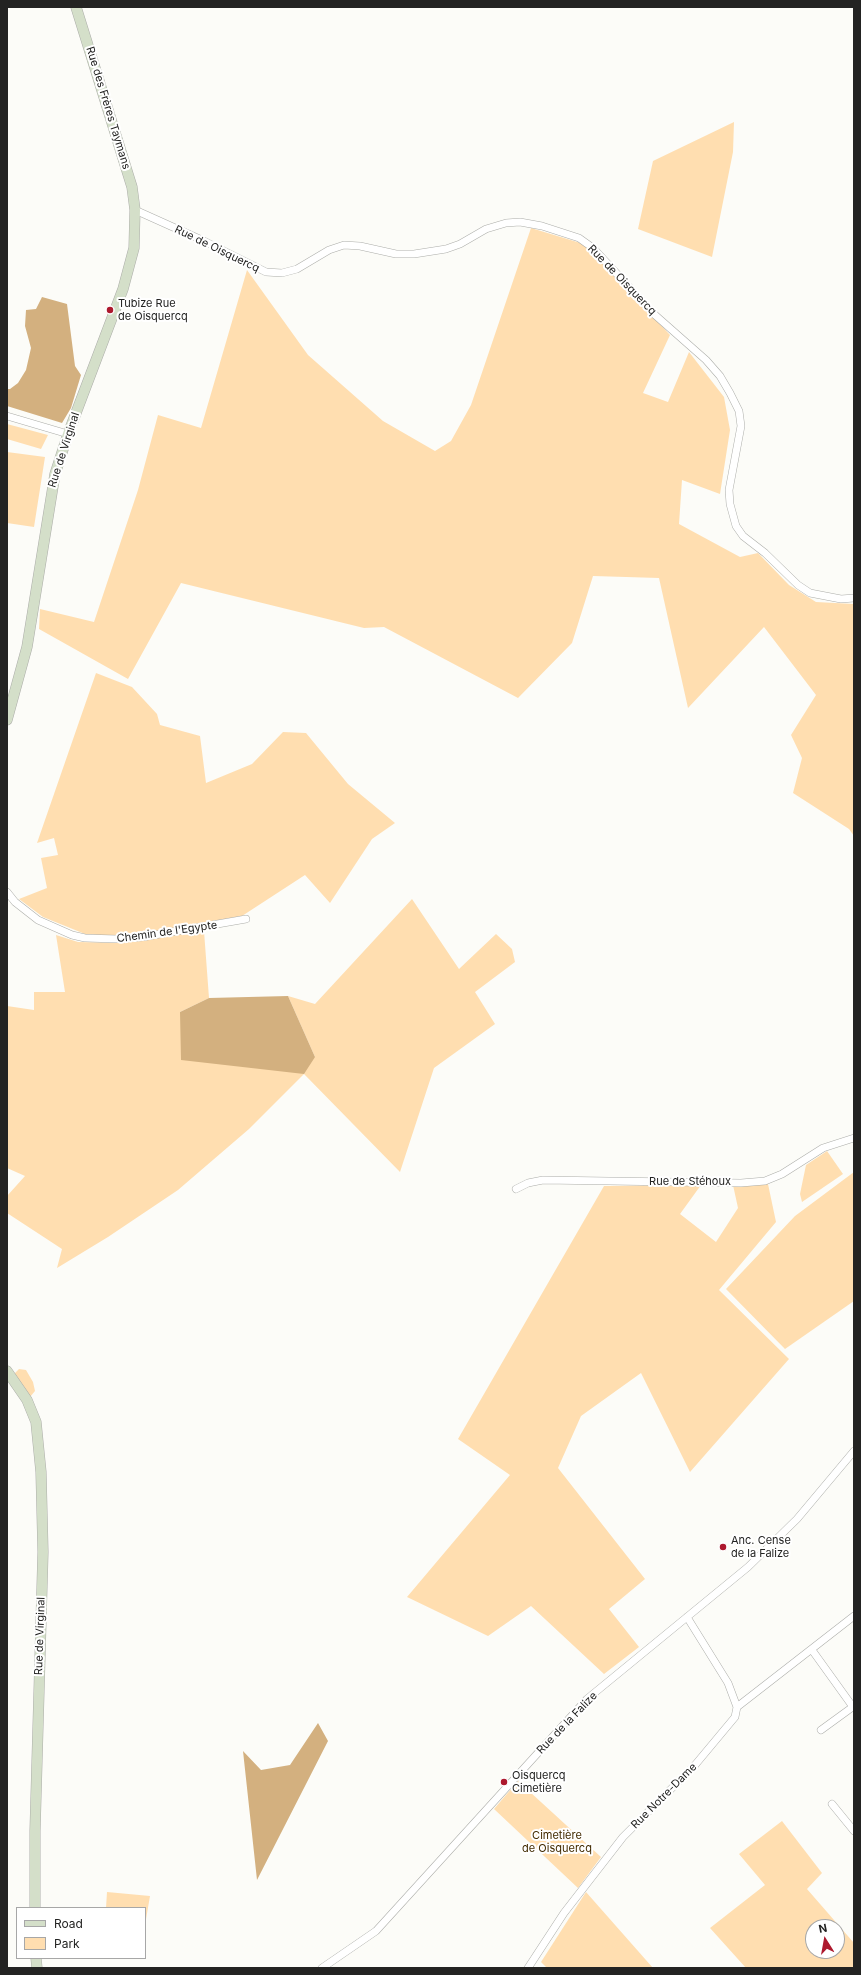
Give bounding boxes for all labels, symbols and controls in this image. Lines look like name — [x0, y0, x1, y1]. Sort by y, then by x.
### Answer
street label: Rue des Frères Taymans — [83, 45, 133, 171]
street label: Rue de Oisquercq — [172, 223, 262, 275]
street label: Rue de Oisquercq — [585, 242, 659, 318]
place label: Tubize Rue de Oisquercq — [118, 297, 188, 323]
marker: Tubize Rue de Oisquercq — [105, 305, 115, 315]
street label: Rue de Virginal — [46, 411, 82, 489]
street label: Chemin de l'Egypte — [116, 918, 218, 946]
street label: Rue de Stéhoux — [649, 1175, 731, 1189]
place label: Anc. Cense de la Falize — [731, 1534, 791, 1560]
marker: Anc. Cense de la Falize — [718, 1542, 728, 1552]
street label: Rue de Virginal — [32, 1597, 48, 1675]
street label: Rue de la Falize — [534, 1689, 600, 1757]
street label: Rue Notre-Dame — [629, 1761, 699, 1831]
place label: Oisquercq Cimetière — [512, 1769, 566, 1795]
marker: Oisquercq Cimetière — [499, 1777, 509, 1787]
park label: Cimetière de Oisquercq — [522, 1829, 592, 1855]
legend — [16, 1907, 146, 1959]
text: Road — [54, 1916, 83, 1931]
north arrow — [805, 1919, 845, 1959]
text: N — [817, 1921, 828, 1936]
text: Park — [54, 1936, 80, 1951]

